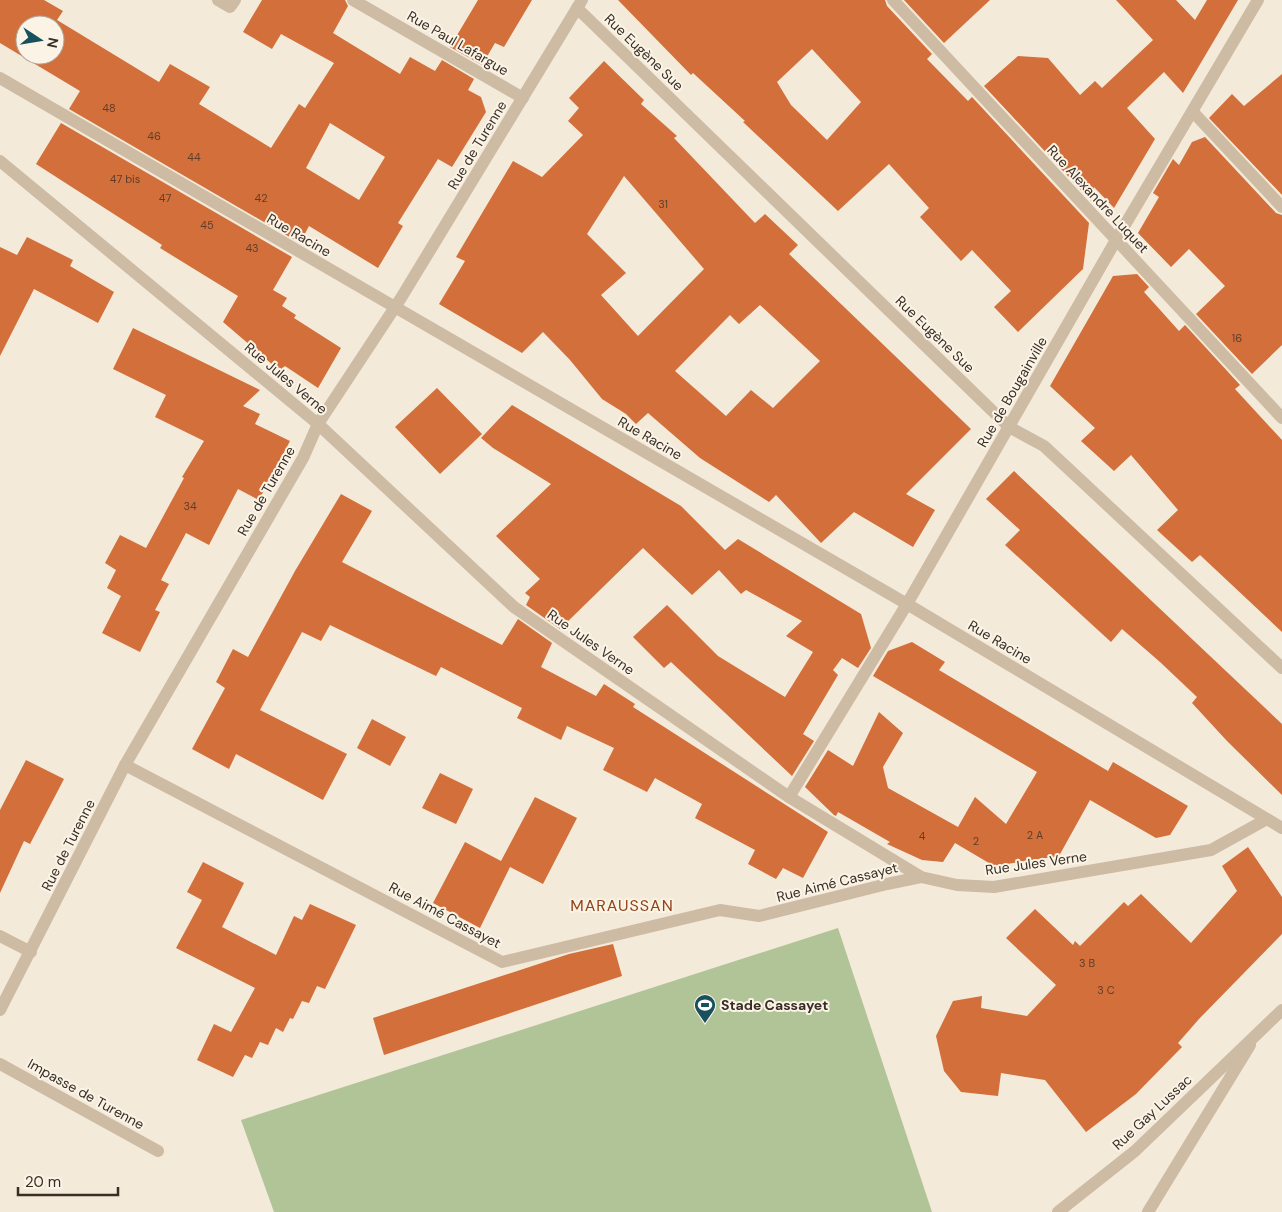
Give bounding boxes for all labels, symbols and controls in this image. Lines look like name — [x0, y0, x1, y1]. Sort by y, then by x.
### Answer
street label: Rue Paul Lafargue — [404, 7, 512, 79]
street label: Rue Eugène Sue — [601, 10, 687, 94]
north arrow — [15, 15, 65, 65]
text: N — [43, 36, 63, 50]
street label: Rue de Turenne — [443, 97, 511, 193]
house number: 48 — [102, 101, 116, 115]
house number: 46 — [147, 129, 161, 143]
street label: Rue Alexandre Luquet — [1043, 141, 1153, 257]
house number: 44 — [187, 150, 201, 164]
house number: 47 bis — [110, 172, 140, 186]
house number: 47 — [159, 191, 171, 205]
house number: 42 — [254, 191, 268, 205]
house number: 31 — [658, 197, 668, 211]
street label: Rue Racine — [264, 209, 334, 261]
house number: 45 — [200, 218, 214, 232]
house number: 43 — [245, 241, 259, 255]
street label: Rue Eugène Sue — [892, 292, 978, 376]
house number: 16 — [1232, 331, 1242, 345]
street label: Rue de Bougainville — [973, 333, 1051, 451]
street label: Rue Jules Verne — [241, 338, 331, 418]
street label: Rue Racine — [615, 412, 685, 464]
street label: Rue de Turenne — [233, 443, 299, 539]
house number: 34 — [183, 499, 197, 513]
street label: Rue Jules Verne — [544, 605, 638, 679]
street label: Rue Racine — [965, 616, 1035, 668]
street label: Rue de Turenne — [37, 796, 99, 894]
house number: 2 A — [1027, 828, 1043, 842]
house number: 4 — [919, 829, 926, 843]
house number: 2 — [973, 834, 979, 848]
street label: Rue Jules Verne — [984, 847, 1088, 879]
street label: Rue Aimé Cassayet — [775, 858, 899, 906]
street label: Rue Aimé Cassayet — [386, 878, 504, 952]
district label: MARAUSSAN — [570, 895, 674, 916]
house number: 3 B — [1079, 956, 1095, 970]
house number: 3 C — [1097, 983, 1115, 997]
sports icon: Stade Cassayet — [693, 993, 717, 1024]
place label: Stade Cassayet — [721, 996, 828, 1014]
street label: Impasse de Turenne — [25, 1055, 147, 1133]
street label: Rue Gay Lussac — [1108, 1070, 1196, 1154]
scale bar — [18, 1164, 118, 1196]
text: 20 m — [25, 1172, 61, 1192]

